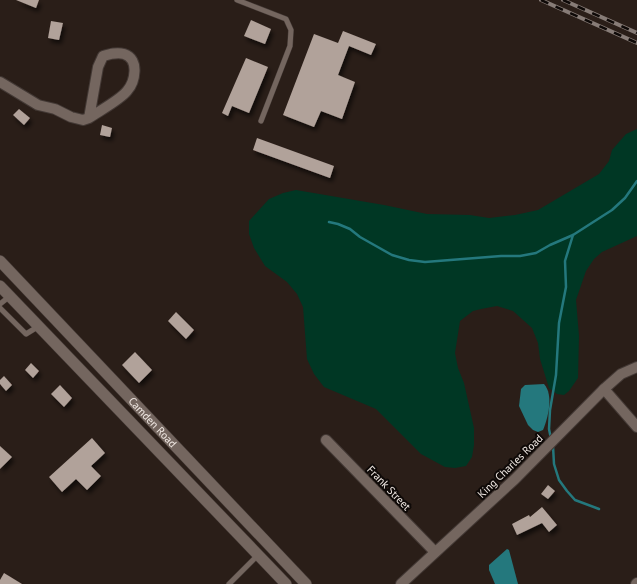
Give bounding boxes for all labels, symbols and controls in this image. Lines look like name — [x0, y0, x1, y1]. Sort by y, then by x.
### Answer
street label: Camden Road — [125, 394, 180, 450]
street label: King Charles Road — [474, 431, 546, 501]
street label: Frank Street — [364, 463, 414, 514]

